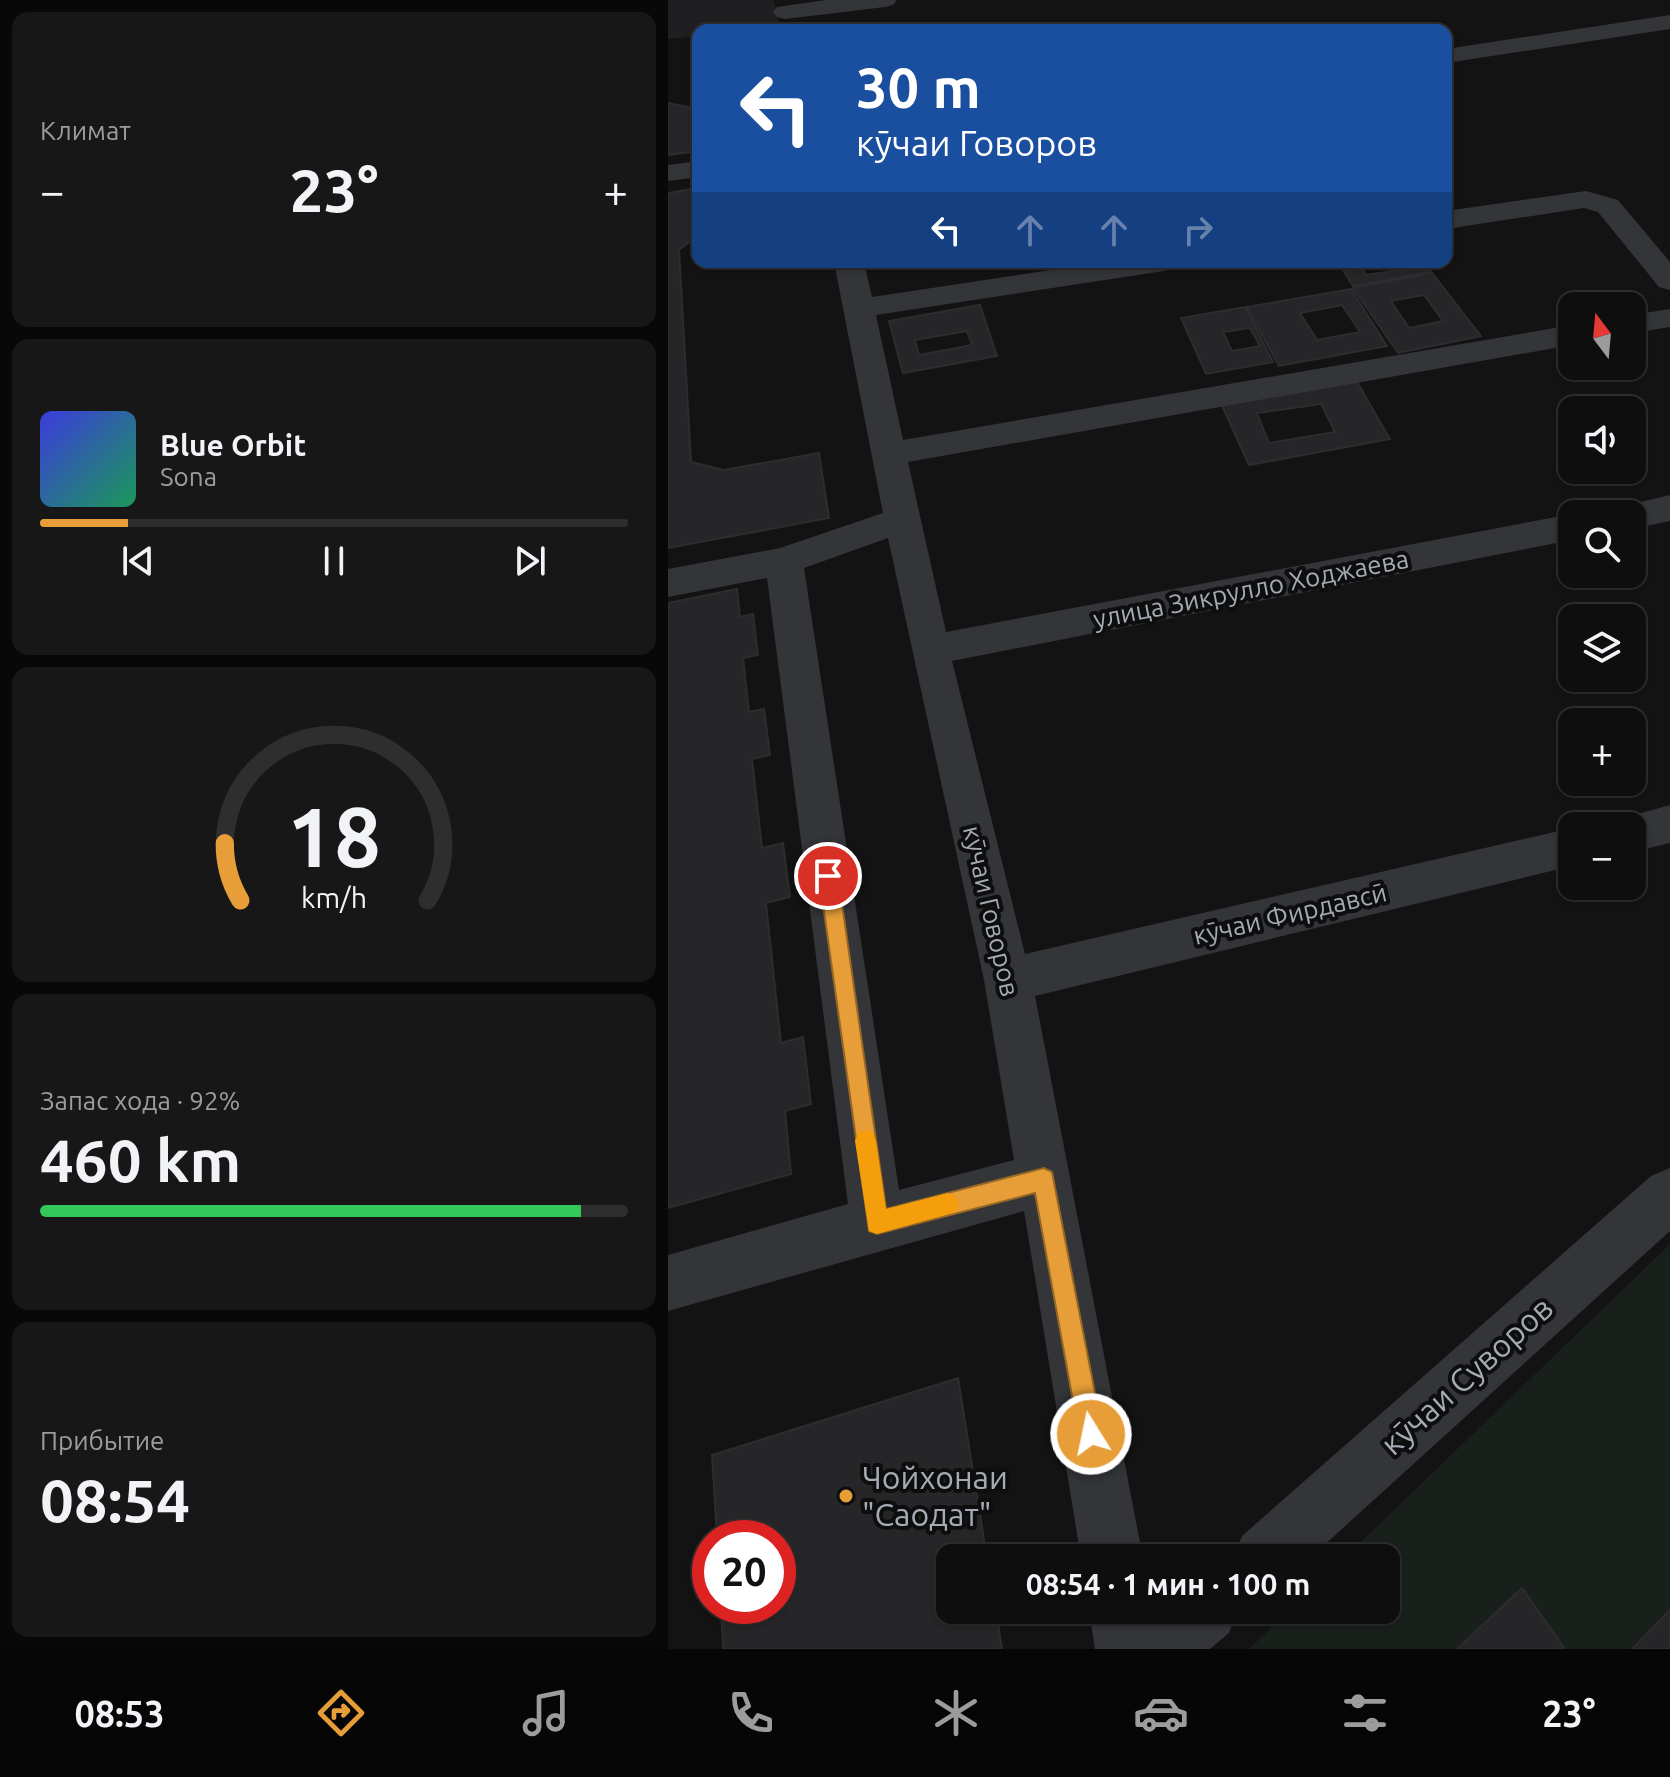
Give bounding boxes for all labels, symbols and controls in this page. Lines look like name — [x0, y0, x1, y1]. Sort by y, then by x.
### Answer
icon: left — [724, 56, 828, 160]
text: 30 m — [856, 56, 981, 119]
text: Климат — [40, 116, 131, 145]
text: кӯчаи Говоров — [856, 122, 1097, 163]
text: 23° — [290, 156, 378, 223]
text: − — [40, 166, 65, 215]
text: + — [603, 166, 628, 215]
icon: left — [924, 208, 968, 252]
icon: ahead — [1008, 208, 1052, 252]
icon: ahead — [1092, 208, 1136, 252]
icon: right — [1176, 208, 1220, 252]
north arrow — [1558, 292, 1646, 380]
map controls — [1558, 292, 1646, 900]
button: sound — [1558, 396, 1646, 484]
text: Blue Orbit — [160, 428, 306, 462]
text: Sona — [160, 462, 217, 491]
button: search — [1558, 500, 1646, 588]
icon: previous — [116, 539, 160, 583]
icon: pause — [312, 539, 356, 583]
icon: next — [508, 539, 552, 583]
street label: улица Зикрулло Ходжаева — [1091, 544, 1411, 633]
button: layers — [1558, 604, 1646, 692]
button: + — [1558, 708, 1646, 796]
text: 18 — [287, 788, 381, 882]
button: − — [1558, 812, 1646, 900]
street label: кӯчаи Говоров — [958, 823, 1025, 999]
pin — [794, 842, 862, 910]
icon: arrive — [806, 854, 850, 898]
street label: кӯчаи Фирдавсӣ — [1190, 877, 1389, 950]
text: km/h — [301, 881, 367, 913]
text: Запас хода · 92% — [40, 1086, 240, 1115]
text: 460 km — [40, 1126, 241, 1193]
street label: кӯчаи Суворов — [1373, 1289, 1559, 1462]
position arrow — [1049, 1392, 1133, 1476]
text: Прибытие — [40, 1426, 164, 1455]
place label: Чойхонаи "Саодат" — [862, 1459, 1008, 1532]
text: 08:54 — [40, 1466, 190, 1533]
marker: Чойхонаи "Саодат" — [837, 1487, 855, 1505]
speed limit sign: 20 — [692, 1520, 796, 1624]
text: 08:54 · 1 мин · 100 m — [1026, 1567, 1310, 1601]
icon: directions — [313, 1685, 369, 1741]
icon: music — [518, 1685, 574, 1741]
icon: phone — [723, 1685, 779, 1741]
icon: climate — [928, 1685, 984, 1741]
icon: car — [1133, 1685, 1189, 1741]
icon: filters — [1337, 1685, 1393, 1741]
text: 08:53 — [74, 1693, 164, 1734]
text: 23° — [1542, 1693, 1596, 1734]

